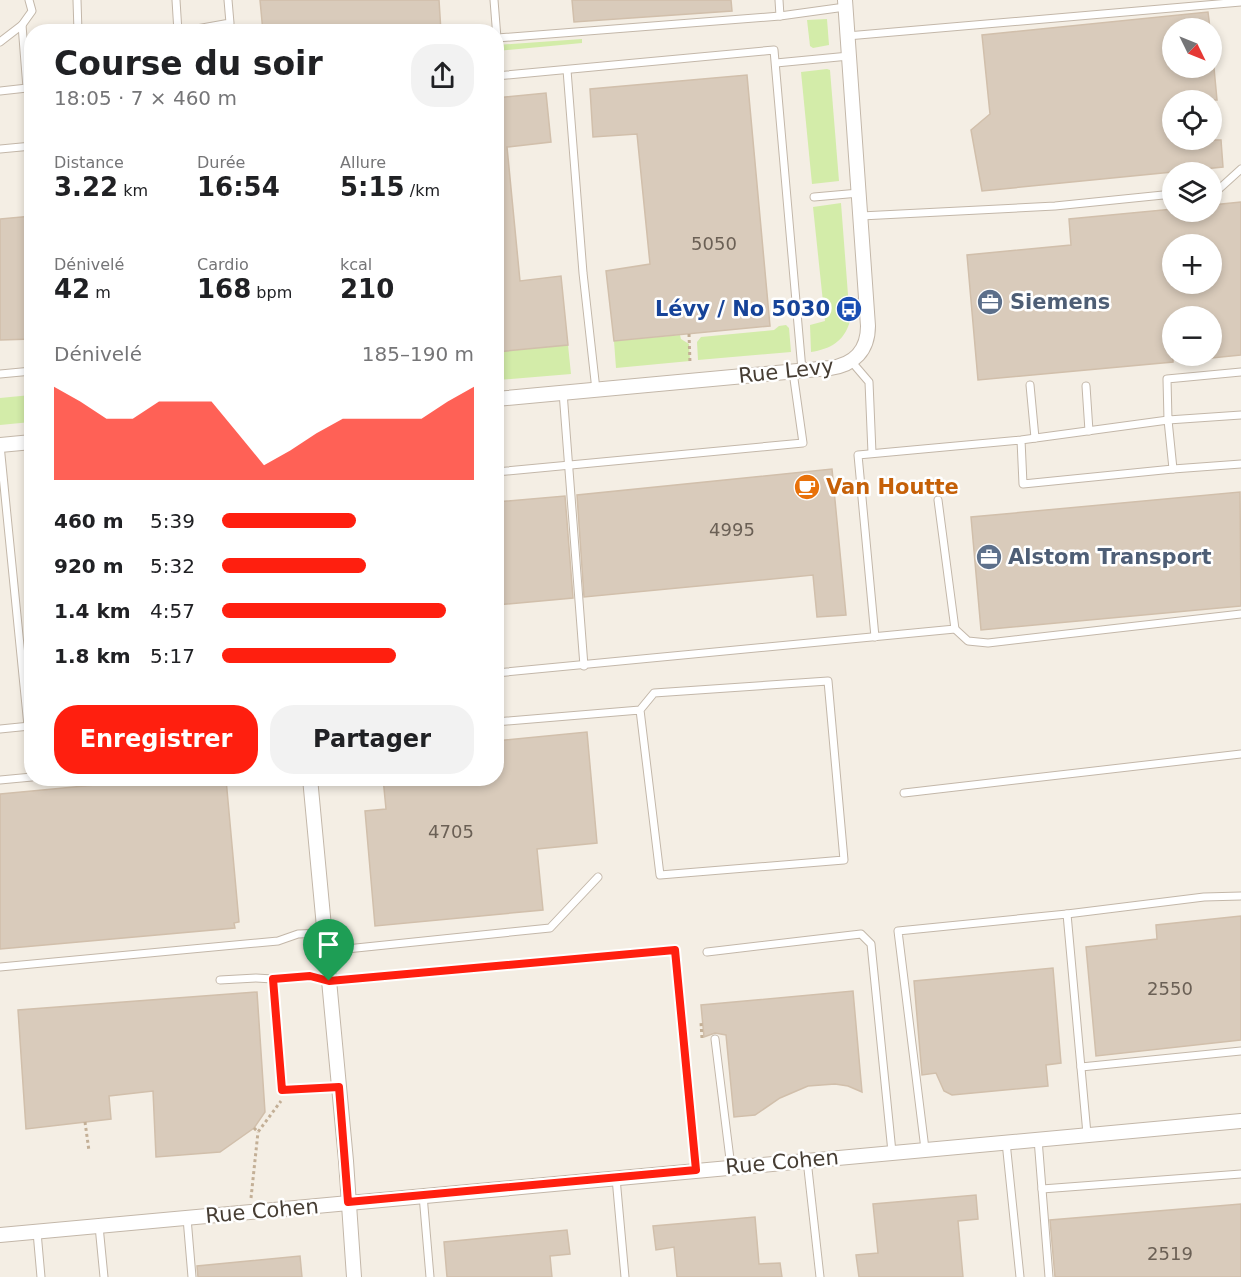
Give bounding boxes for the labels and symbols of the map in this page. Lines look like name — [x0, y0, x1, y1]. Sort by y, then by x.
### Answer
north arrow — [1162, 18, 1222, 78]
house number: 5050 — [691, 233, 737, 254]
office icon: Siemens — [975, 287, 1005, 317]
place label: Siemens — [1010, 290, 1110, 314]
bus stop icon: Lévy / No 5030 — [834, 294, 864, 324]
place label: Lévy / No 5030 — [655, 297, 830, 321]
street label: Rue Levy — [737, 354, 835, 388]
cafe icon: Van Houtte — [792, 472, 822, 502]
place label: Van Houtte — [826, 475, 959, 499]
house number: 4995 — [709, 519, 755, 540]
office icon: Alstom Transport — [974, 542, 1004, 572]
place label: Alstom Transport — [1008, 545, 1211, 569]
house number: 4705 — [428, 821, 474, 842]
pin — [303, 919, 354, 981]
house number: 2550 — [1147, 978, 1193, 999]
street label: Rue Cohen — [724, 1145, 840, 1179]
street label: Rue Cohen — [204, 1194, 320, 1228]
house number: 2519 — [1147, 1243, 1193, 1264]

